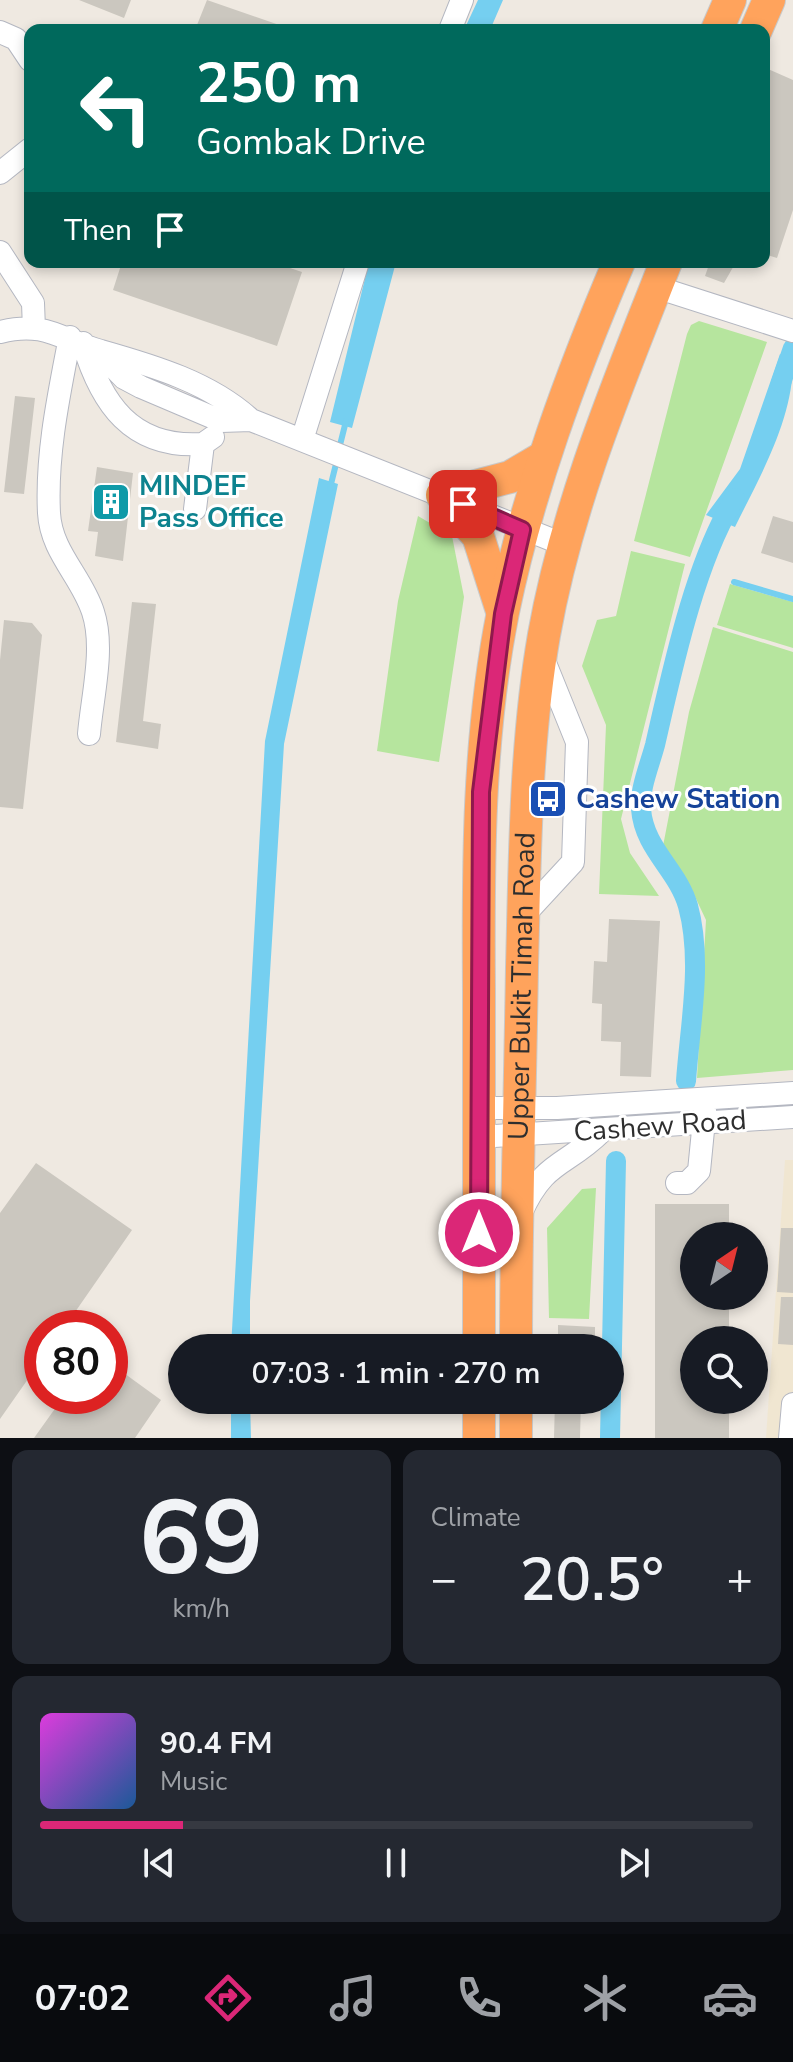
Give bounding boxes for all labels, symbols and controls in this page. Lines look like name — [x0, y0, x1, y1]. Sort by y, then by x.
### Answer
text: 250 m — [196, 45, 361, 122]
icon: left — [64, 56, 168, 160]
text: Gombak Drive — [196, 118, 426, 167]
icon: arrive — [148, 208, 192, 252]
text: Then — [64, 210, 132, 251]
place label: MINDEF Pass Office — [139, 467, 284, 537]
pin — [429, 470, 497, 538]
building icon: MINDEF Pass Office — [90, 481, 132, 523]
icon: arrive — [441, 482, 485, 526]
bus stop icon: Cashew Station — [527, 778, 569, 820]
place label: Cashew Station — [576, 780, 780, 818]
street label: Upper Bukit Timah Road — [500, 832, 545, 1140]
street label: Cashew Road — [572, 1101, 748, 1151]
position arrow — [437, 1191, 521, 1275]
north arrow — [680, 1222, 768, 1310]
map controls — [680, 1222, 768, 1414]
speed limit sign: 80 — [24, 1310, 128, 1414]
button: search — [680, 1326, 768, 1414]
text: 07:03 · 1 min · 270 m — [251, 1353, 541, 1394]
text: 69 — [139, 1468, 264, 1610]
text: Climate — [431, 1500, 521, 1535]
text: 20.5° — [519, 1539, 664, 1621]
text: − — [431, 1550, 457, 1610]
text: + — [727, 1550, 753, 1610]
text: km/h — [173, 1591, 230, 1626]
text: 90.4 FM — [160, 1723, 272, 1764]
text: Music — [160, 1764, 227, 1799]
icon: previous — [137, 1841, 181, 1885]
icon: pause — [374, 1841, 418, 1885]
icon: next — [612, 1841, 656, 1885]
icon: directions — [200, 1970, 256, 2026]
icon: music — [325, 1970, 381, 2026]
icon: phone — [451, 1970, 507, 2026]
icon: climate — [577, 1970, 633, 2026]
icon: car — [702, 1970, 758, 2026]
text: 07:02 — [35, 1974, 130, 2023]

